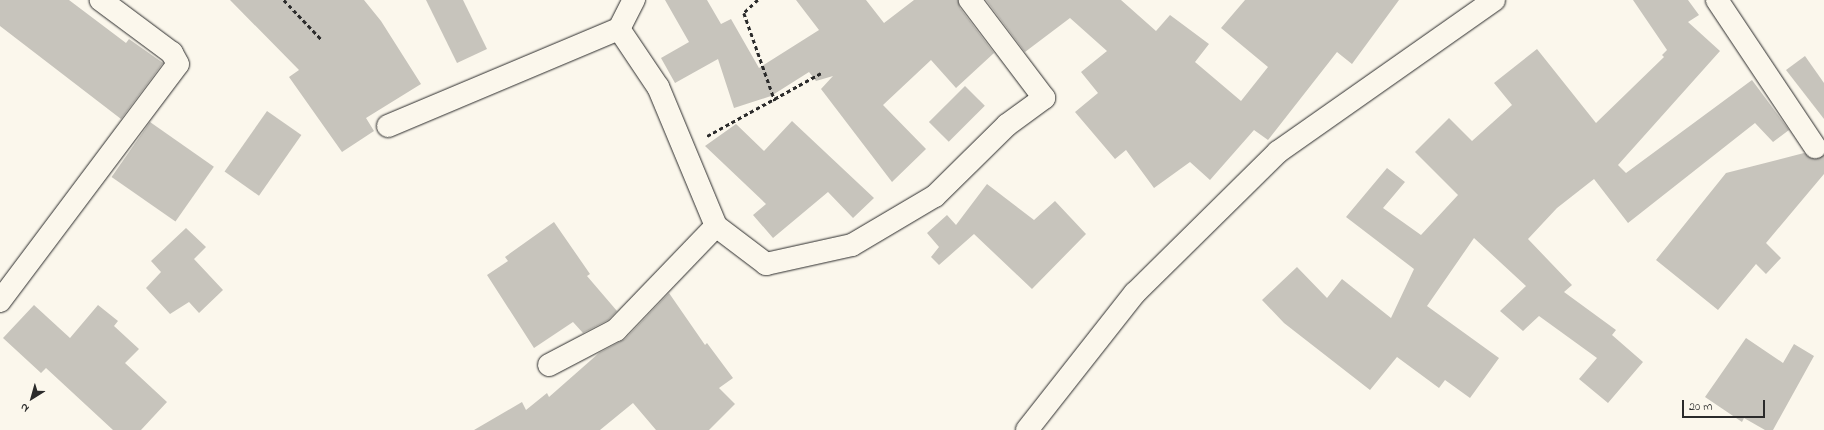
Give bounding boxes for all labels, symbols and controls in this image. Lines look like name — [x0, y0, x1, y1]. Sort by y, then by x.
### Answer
north arrow — [12, 378, 52, 418]
scale bar — [1684, 392, 1767, 418]
text: 20 m — [1689, 398, 1712, 416]
text: N — [17, 399, 33, 416]

